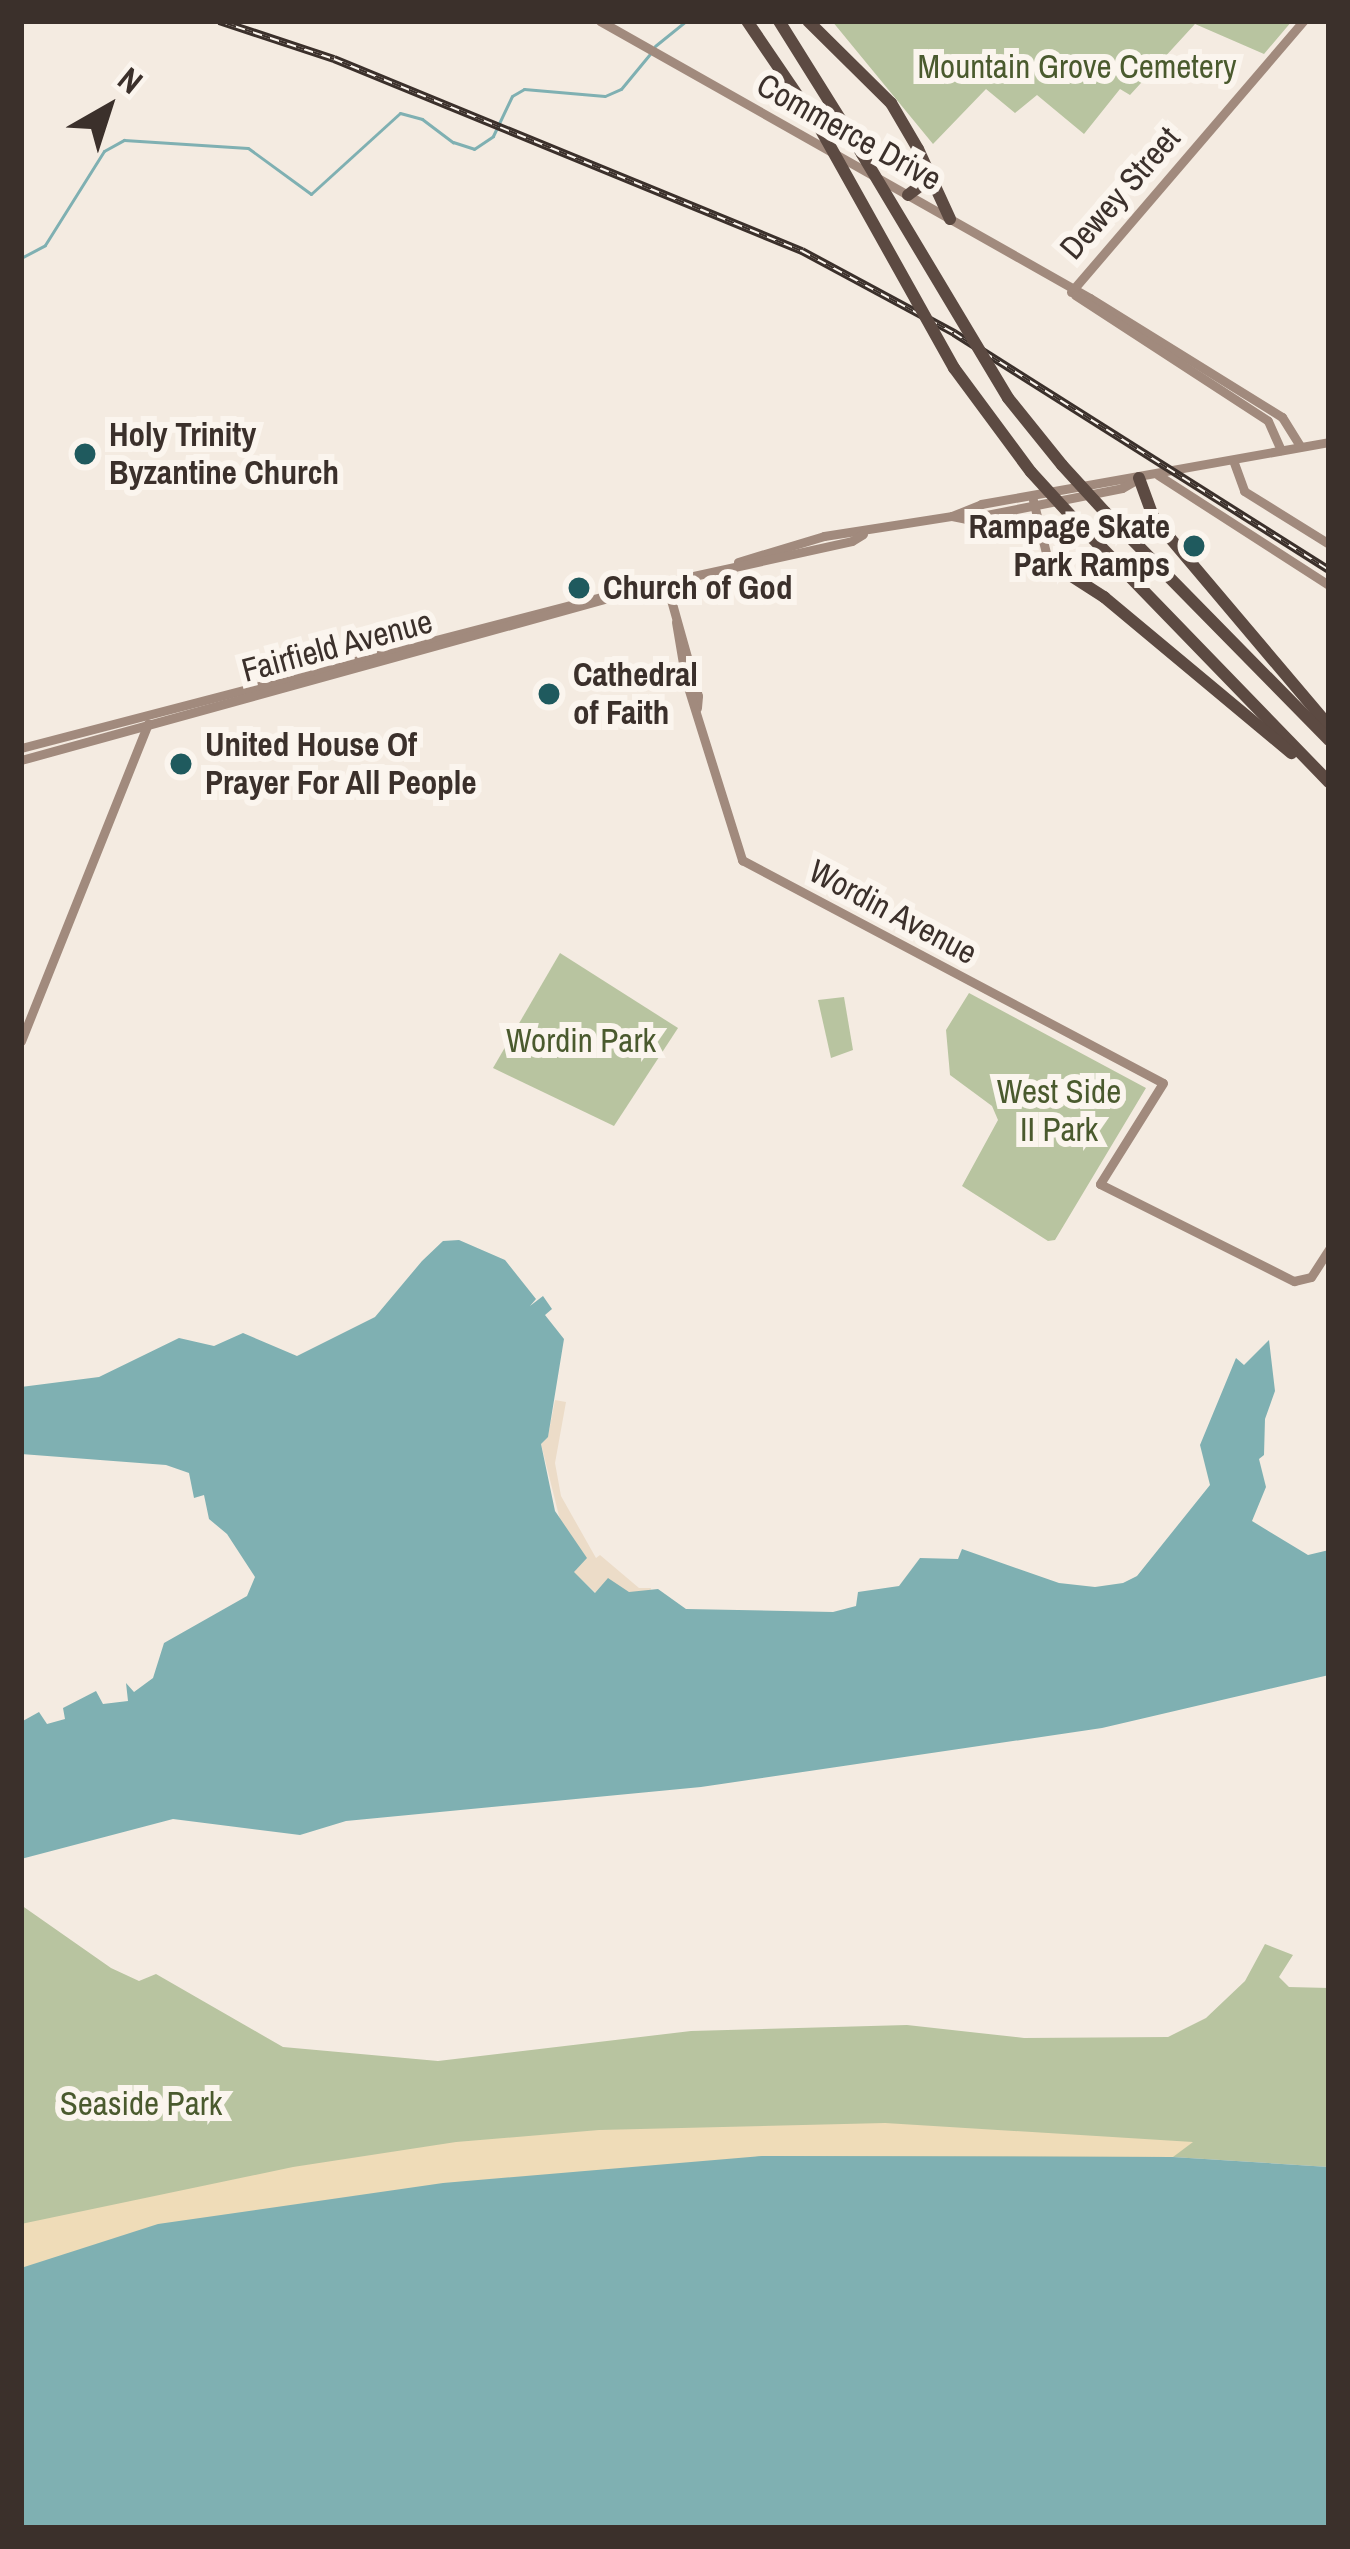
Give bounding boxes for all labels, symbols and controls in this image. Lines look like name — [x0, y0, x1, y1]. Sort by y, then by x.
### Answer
park label: Mountain Grove Cemetery — [918, 47, 1236, 87]
north arrow — [48, 48, 168, 168]
text: N — [109, 57, 152, 103]
street label: Commerce Drive — [750, 65, 948, 199]
street label: Dewey Street — [1052, 119, 1188, 267]
place label: Holy Trinity Byzantine Church — [109, 415, 339, 493]
marker: Holy Trinity Byzantine Church — [72, 441, 98, 467]
place label: Rampage Skate Park Ramps — [968, 507, 1170, 585]
marker: Rampage Skate Park Ramps — [1181, 533, 1207, 559]
place label: Church of God — [603, 568, 792, 608]
marker: Church of God — [566, 575, 592, 601]
street label: Fairfield Avenue — [237, 601, 437, 691]
place label: Cathedral of Faith — [573, 655, 698, 733]
marker: Cathedral of Faith — [536, 681, 562, 707]
place label: United House Of Prayer For All People — [205, 725, 477, 803]
marker: United House Of Prayer For All People — [168, 751, 194, 777]
street label: Wordin Avenue — [802, 851, 984, 973]
park label: Wordin Park — [506, 1021, 656, 1061]
park label: West Side II Park — [997, 1072, 1121, 1150]
park label: Seaside Park — [60, 2084, 222, 2124]

